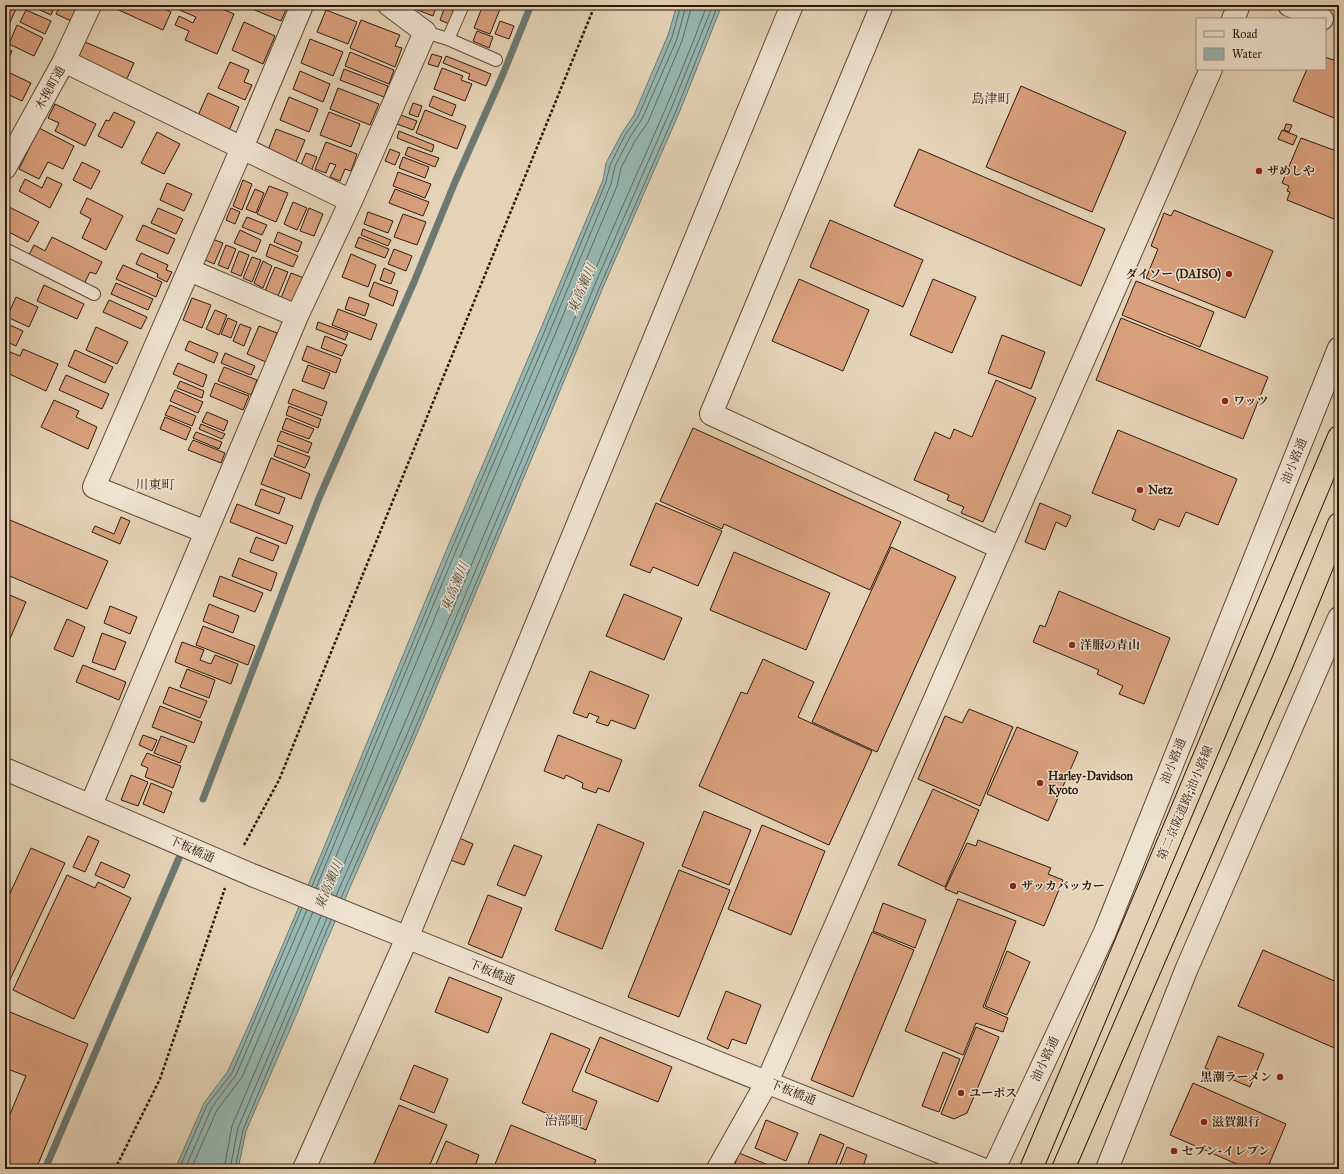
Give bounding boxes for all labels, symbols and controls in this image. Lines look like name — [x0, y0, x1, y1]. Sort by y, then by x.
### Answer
legend — [1196, 18, 1326, 70]
text: Road — [1232, 27, 1258, 41]
text: Water — [1232, 47, 1262, 61]
street label: 木挽町通 — [32, 64, 68, 112]
district label: 島津町 — [971, 91, 1011, 107]
place label: ザめしや — [1267, 164, 1315, 178]
marker: ザめしや — [1254, 166, 1264, 176]
water label: 東高瀬川 — [564, 260, 600, 316]
place label: ダイソー (DAISO) — [1125, 267, 1222, 282]
marker: ダイソー (DAISO) — [1224, 269, 1234, 279]
place label: ワッツ — [1233, 394, 1268, 408]
marker: ワッツ — [1220, 396, 1230, 406]
street label: 油小路通 — [1279, 436, 1309, 486]
district label: 川東町 — [135, 477, 175, 493]
place label: Netz — [1148, 483, 1173, 497]
marker: Netz — [1135, 485, 1145, 495]
water label: 東高瀬川 — [437, 558, 473, 614]
place label: 洋服の青山 — [1080, 638, 1140, 652]
marker: 洋服の青山 — [1067, 640, 1077, 650]
street label: 油小路通 — [1158, 736, 1188, 786]
street label: 第二京阪道路;油小路線 — [1154, 743, 1216, 863]
place label: Harley-Davidson Kyoto — [1048, 769, 1134, 798]
marker: Harley-Davidson Kyoto — [1035, 778, 1045, 788]
street label: 下板橋通 — [167, 833, 217, 865]
water label: 東高瀬川 — [311, 856, 347, 912]
place label: ザッカバッカー — [1021, 879, 1105, 893]
marker: ザッカバッカー — [1008, 881, 1018, 891]
street label: 下板橋通 — [467, 957, 517, 987]
street label: 油小路通 — [1029, 1034, 1061, 1084]
place label: 黒潮ラーメン — [1201, 1070, 1272, 1084]
marker: 黒潮ラーメン — [1275, 1072, 1285, 1082]
street label: 下板橋通 — [768, 1077, 818, 1107]
place label: ユーポス — [969, 1086, 1017, 1100]
marker: ユーポス — [956, 1088, 966, 1098]
district label: 治部町 — [544, 1113, 584, 1129]
place label: 滋賀銀行 — [1212, 1115, 1260, 1129]
marker: 滋賀銀行 — [1199, 1117, 1209, 1127]
place label: セブン-イレブン — [1182, 1144, 1270, 1158]
marker: セブン-イレブン — [1169, 1146, 1179, 1156]

